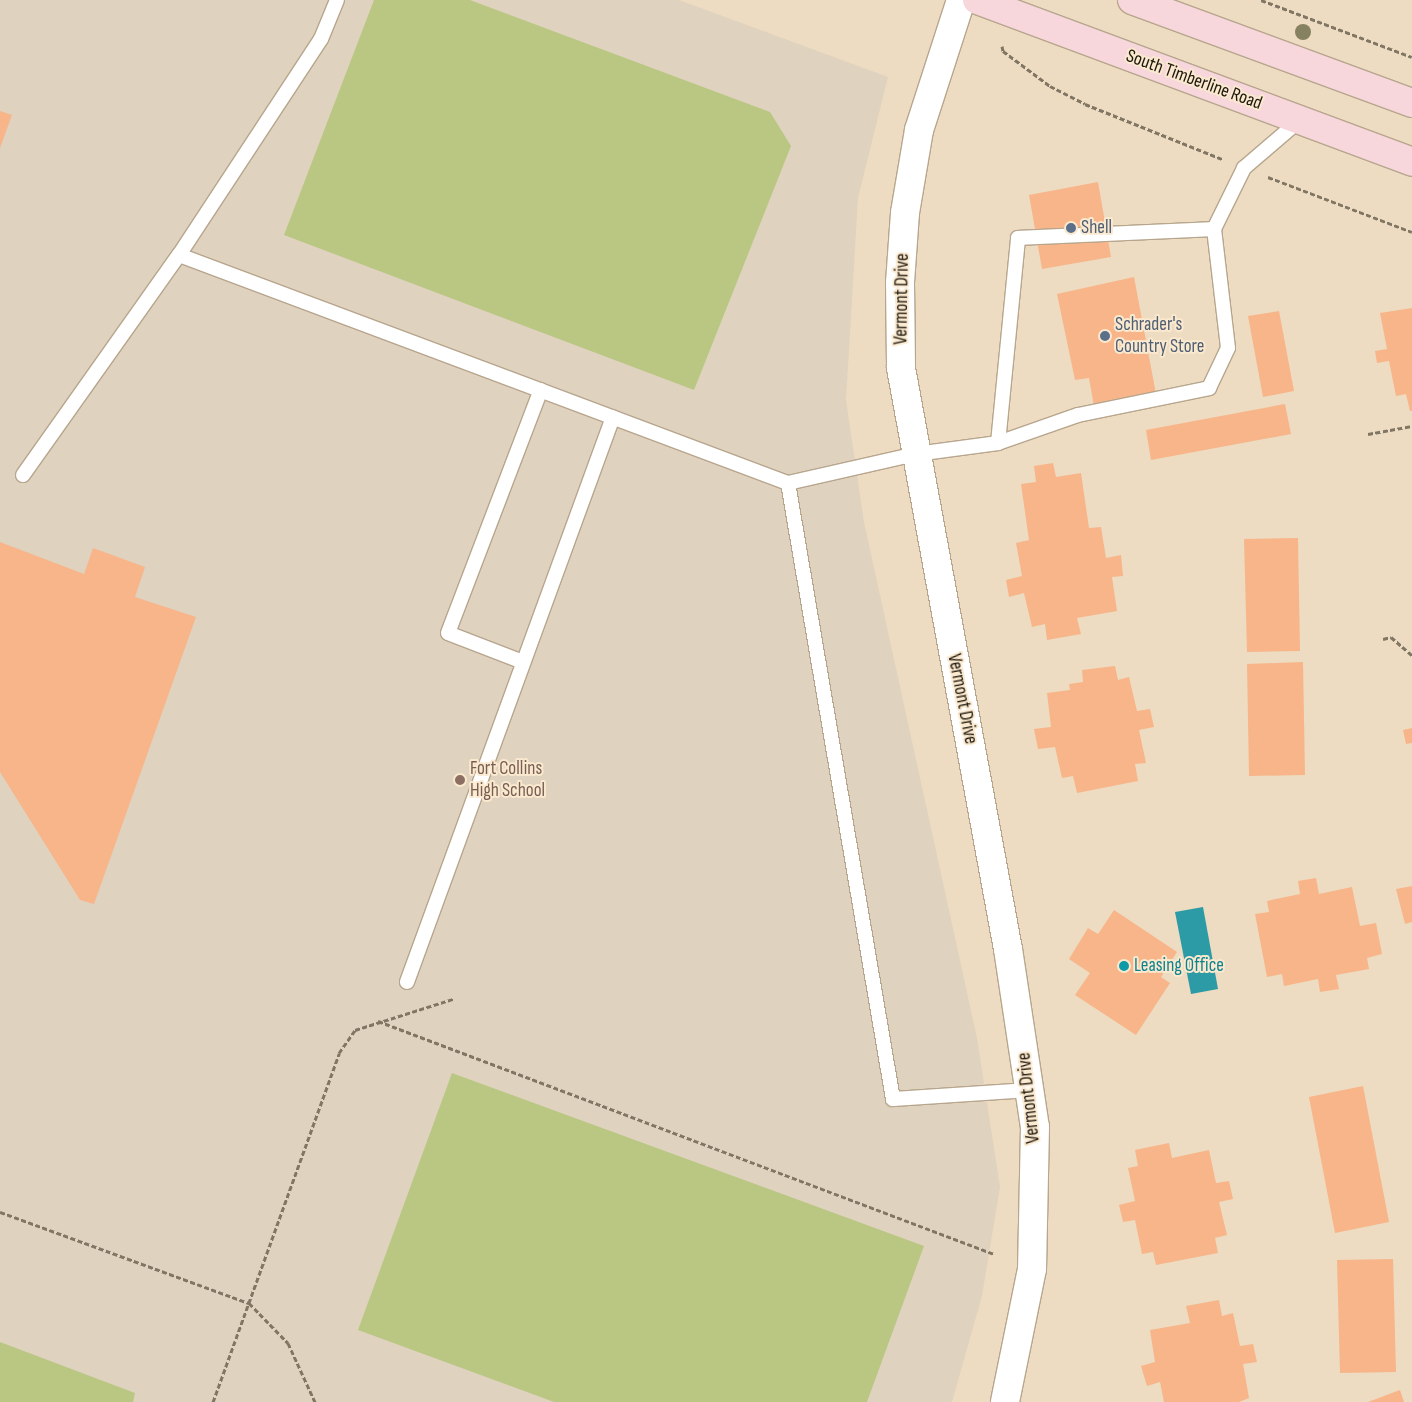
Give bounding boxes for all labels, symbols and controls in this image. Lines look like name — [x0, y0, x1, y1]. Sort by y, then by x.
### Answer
street label: South Timberline Road — [1123, 45, 1265, 115]
place label: Shell — [1081, 217, 1112, 239]
marker: Shell — [1065, 222, 1077, 234]
street label: Vermont Drive — [890, 253, 914, 345]
place label: Schrader's Country Store — [1115, 314, 1204, 358]
marker: Schrader's Country Store — [1099, 330, 1111, 342]
street label: Vermont Drive — [942, 652, 982, 746]
place label: Fort Collins High School — [470, 758, 545, 802]
marker: Fort Collins High School — [454, 774, 466, 786]
place label: Leasing Office — [1134, 955, 1224, 977]
marker: Leasing Office — [1118, 960, 1130, 972]
street label: Vermont Drive — [1013, 1051, 1045, 1145]

